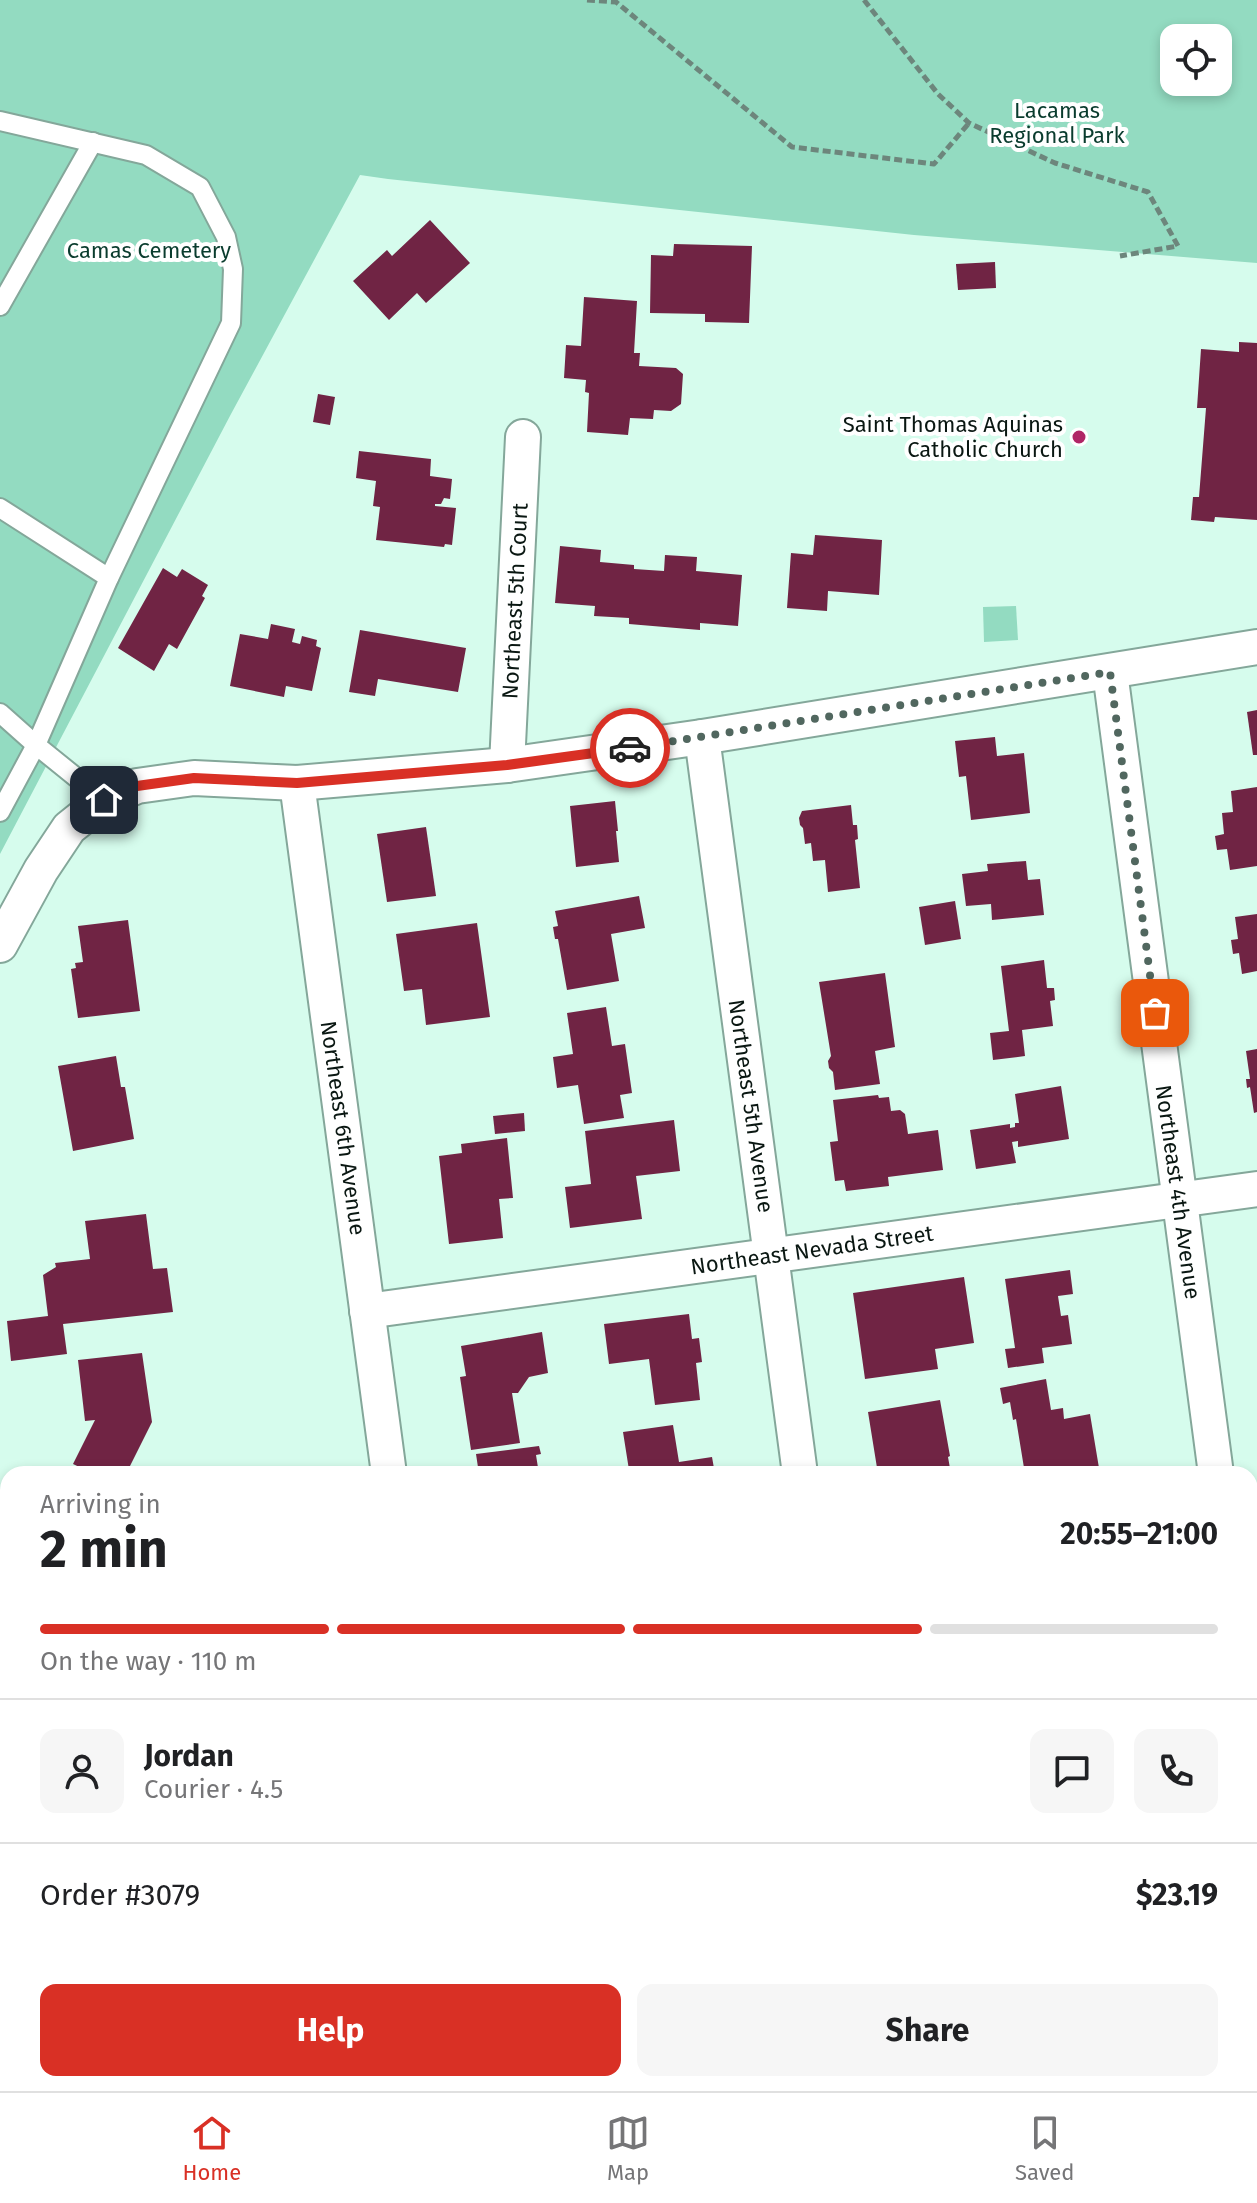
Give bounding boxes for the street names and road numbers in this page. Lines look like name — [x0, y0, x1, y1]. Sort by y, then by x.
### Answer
street label: Northeast 5th Court — [496, 502, 534, 700]
street label: Northeast 5th Avenue — [723, 998, 779, 1214]
street label: Northeast 6th Avenue — [315, 1019, 371, 1237]
street label: Northeast 4th Avenue — [1150, 1083, 1206, 1301]
street label: Northeast Nevada Street — [689, 1220, 935, 1280]

